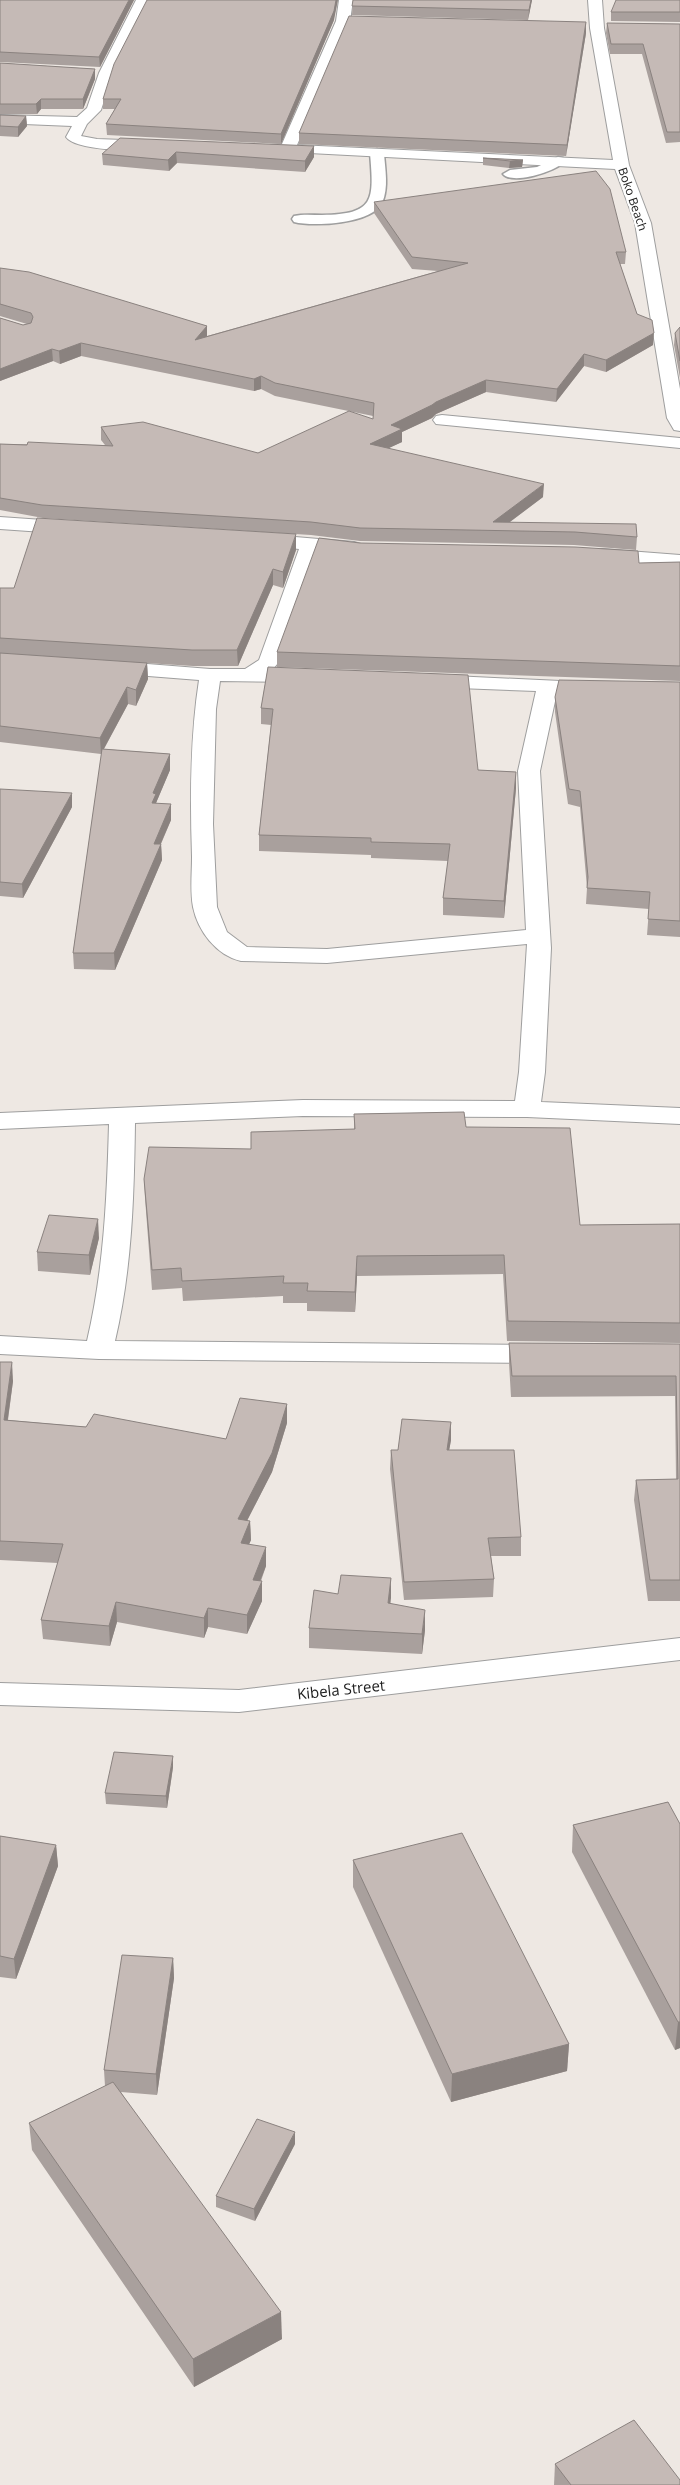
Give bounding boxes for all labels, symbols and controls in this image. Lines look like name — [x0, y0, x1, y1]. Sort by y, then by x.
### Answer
street label: Boko Beach — [614, 165, 652, 233]
street label: Kibela Street — [296, 1674, 386, 1704]

